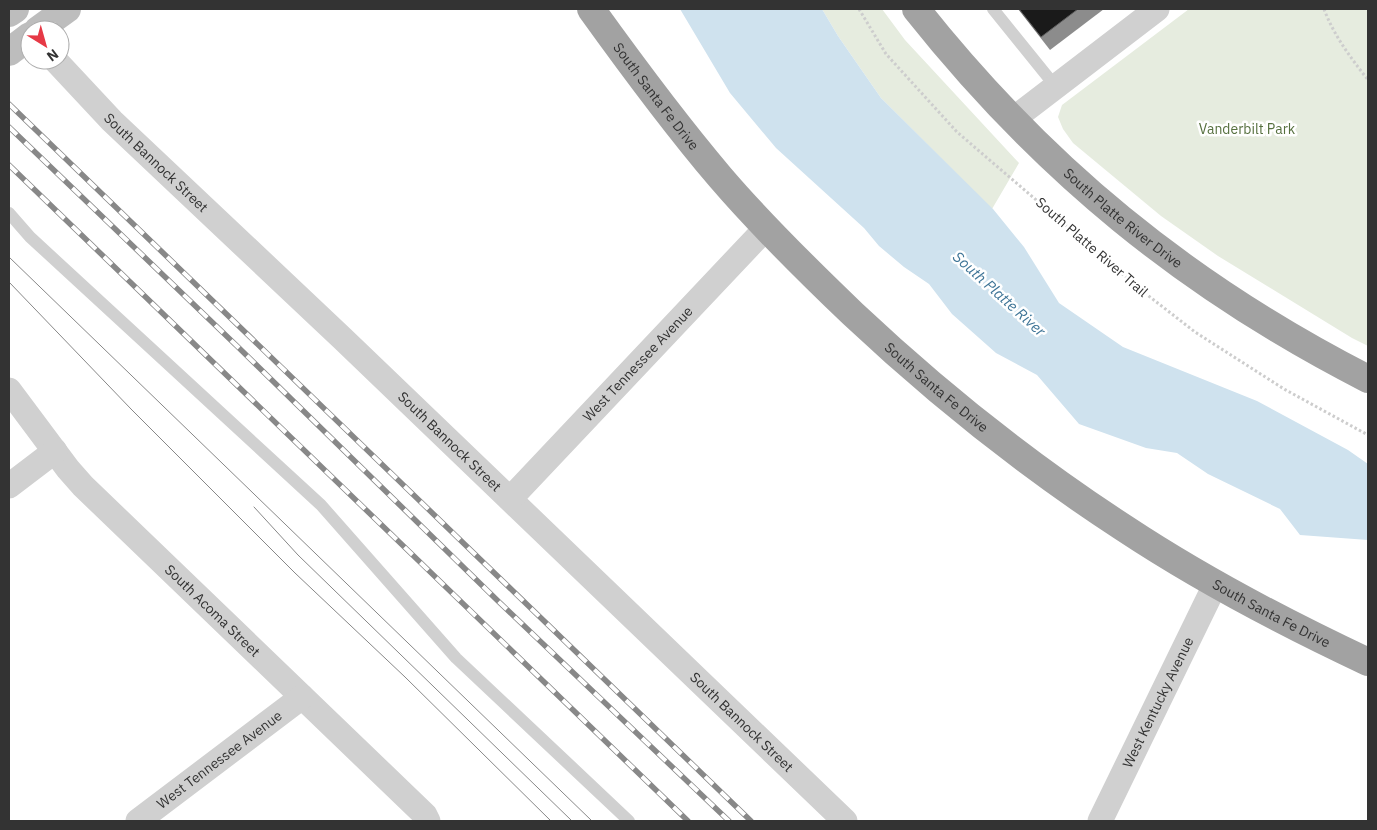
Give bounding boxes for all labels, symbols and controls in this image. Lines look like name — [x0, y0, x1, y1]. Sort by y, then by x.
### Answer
north arrow — [20, 20, 70, 70]
street label: South Santa Fe Drive — [609, 39, 703, 154]
text: N — [43, 45, 62, 66]
street label: South Bannock Street — [100, 109, 212, 216]
park label: Vanderbilt Park — [1199, 120, 1296, 138]
street label: South Platte River Drive — [1060, 164, 1186, 272]
street label: South Platte River Trail — [1032, 193, 1152, 301]
water label: South Platte River — [949, 247, 1050, 341]
street label: West Tennessee Avenue — [579, 302, 697, 425]
street label: South Santa Fe Drive — [881, 338, 992, 436]
street label: South Bannock Street — [394, 388, 505, 495]
street label: South Acoma Street — [161, 561, 264, 661]
street label: South Santa Fe Drive — [1209, 575, 1334, 652]
street label: West Kentucky Avenue — [1118, 634, 1197, 771]
street label: South Bannock Street — [686, 668, 797, 776]
street label: West Tennessee Avenue — [153, 706, 286, 813]

